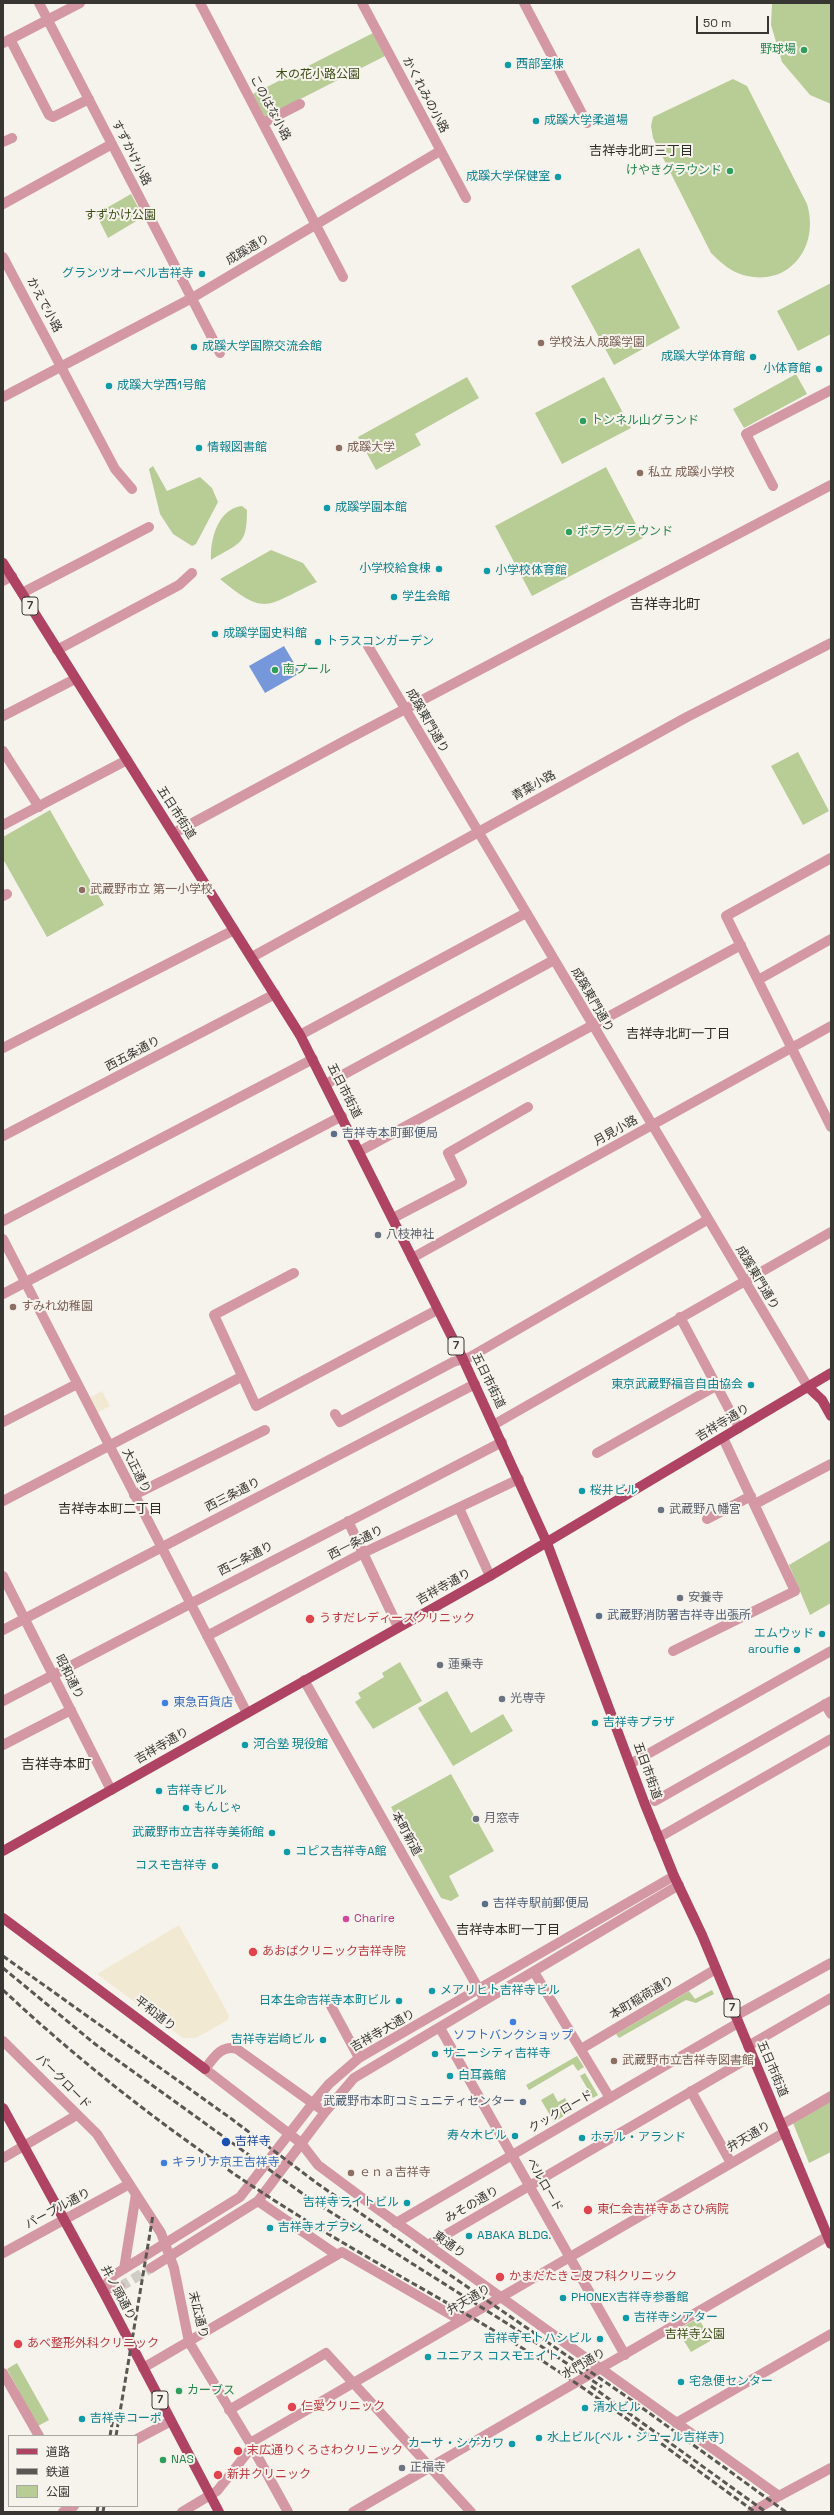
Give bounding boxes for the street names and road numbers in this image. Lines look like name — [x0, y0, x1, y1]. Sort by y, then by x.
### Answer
street label: かくれみの小路 — [399, 55, 451, 135]
street label: このはな小路 — [247, 73, 293, 143]
street label: すずかけ小路 — [108, 118, 154, 188]
street label: 成蹊通り — [224, 232, 272, 268]
street label: かえで小路 — [24, 275, 64, 335]
road number: 7 — [22, 597, 38, 615]
street label: 成蹊東門通り — [403, 686, 451, 756]
street label: 青葉小路 — [510, 768, 558, 804]
street label: 五日市街道 — [154, 784, 198, 842]
street label: 成蹊東門通り — [568, 965, 616, 1035]
street label: 西五条通り — [103, 1034, 163, 1074]
street label: 五日市街道 — [324, 1061, 364, 1121]
street label: 月見小路 — [592, 1113, 640, 1149]
street label: 成蹊東門通り — [732, 1243, 782, 1313]
road number: 7 — [448, 1337, 464, 1355]
street label: 五日市街道 — [468, 1351, 508, 1411]
street label: 吉祥寺通り — [694, 1401, 752, 1445]
street label: 大正通り — [119, 1446, 153, 1496]
street label: 西三条通り — [203, 1475, 263, 1515]
street label: 西一条通り — [326, 1523, 386, 1563]
street label: 西二条通り — [216, 1539, 276, 1579]
street label: 吉祥寺通り — [414, 1566, 474, 1608]
street label: 昭和通り — [52, 1652, 86, 1702]
street label: 吉祥寺通り — [132, 1725, 192, 1767]
street label: 五日市街道 — [630, 1740, 664, 1802]
street label: 本町新道 — [388, 1810, 424, 1858]
street label: 本町稲荷通り — [607, 1973, 677, 2023]
street label: 平和通り — [132, 1994, 178, 2034]
road number: 7 — [724, 1999, 740, 2017]
street label: 吉祥寺大通り — [348, 2007, 418, 2055]
street label: 五日市街道 — [754, 2039, 790, 2099]
street label: パークロード — [32, 2051, 94, 2113]
street label: クックロード — [526, 2088, 596, 2136]
street label: 弁天通り — [725, 2119, 773, 2155]
street label: ベルロード — [523, 2155, 565, 2215]
street label: みその通り — [442, 2184, 502, 2226]
street label: パープル通り — [23, 2186, 93, 2232]
street label: 東通り — [430, 2229, 468, 2261]
street label: 井ノ頭通り — [98, 2263, 138, 2323]
street label: 弁天通り — [445, 2282, 493, 2318]
street label: 末広通り — [185, 2290, 211, 2340]
street label: 水門通り — [560, 2346, 608, 2382]
road number: 7 — [152, 2391, 168, 2409]

